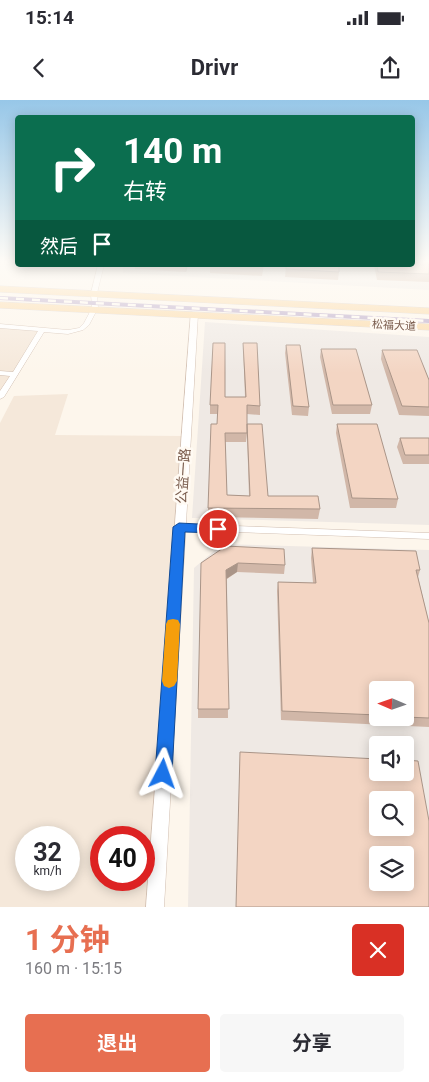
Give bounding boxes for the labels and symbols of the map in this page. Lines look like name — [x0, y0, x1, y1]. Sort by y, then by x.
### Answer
street label: 松福大道 — [372, 318, 416, 333]
street label: 公益一路 — [173, 448, 193, 504]
pin — [197, 508, 239, 550]
north arrow — [369, 681, 414, 726]
position arrow — [136, 747, 188, 799]
speed limit sign: 40 — [90, 826, 155, 891]

